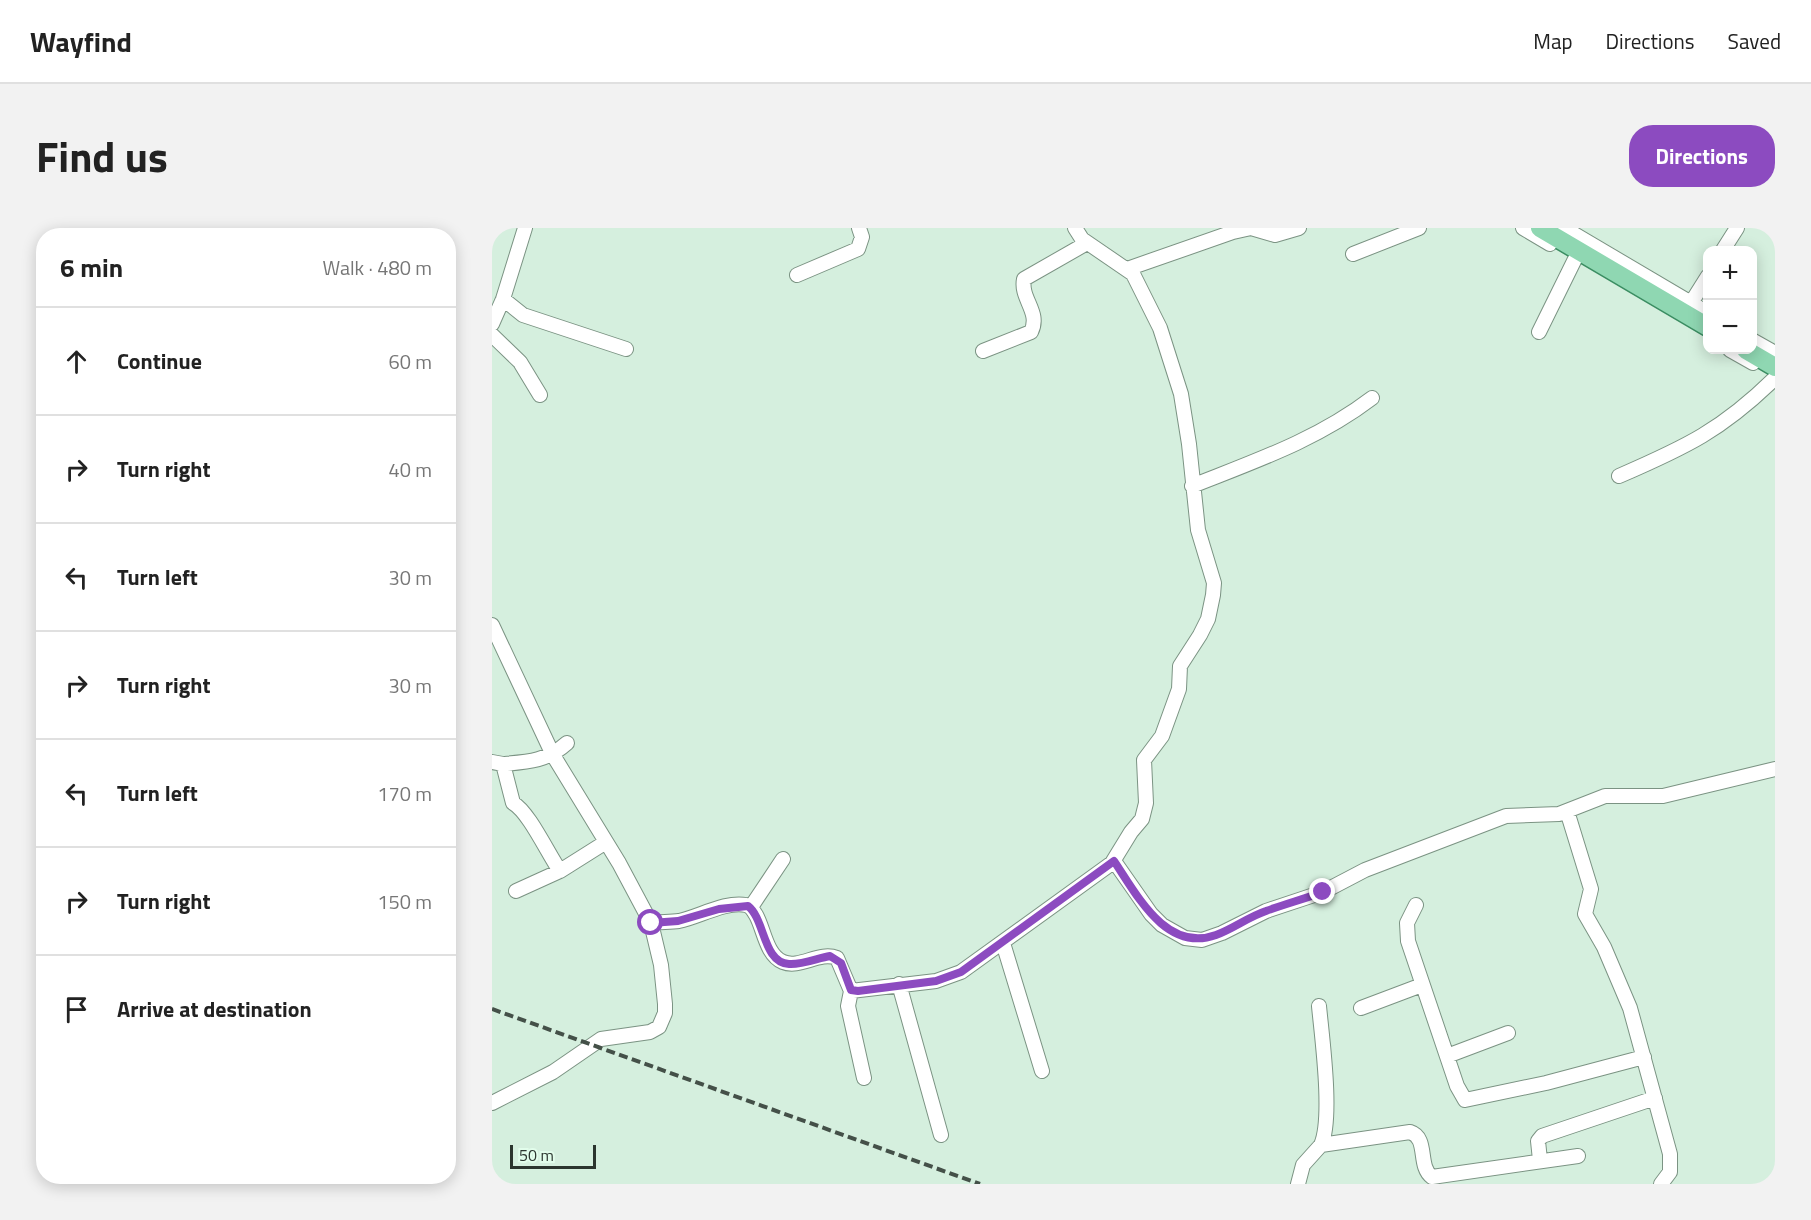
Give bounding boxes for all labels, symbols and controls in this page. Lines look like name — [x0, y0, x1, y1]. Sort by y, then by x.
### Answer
text: Wayfind — [30, 20, 132, 63]
text: Map — [1533, 25, 1573, 57]
text: Directions — [1606, 25, 1695, 57]
text: Saved — [1728, 25, 1781, 57]
text: Find us — [36, 124, 168, 188]
button: Directions — [1629, 125, 1775, 187]
map controls — [1703, 246, 1757, 354]
button: + — [1703, 246, 1757, 300]
text: 6 min — [60, 248, 123, 287]
text: Walk · 480 m — [323, 252, 432, 283]
button: − — [1703, 300, 1757, 354]
text: Continue — [117, 344, 202, 378]
icon: ahead — [60, 345, 93, 378]
text: 60 m — [388, 346, 432, 377]
text: Turn right — [117, 452, 211, 486]
icon: right — [60, 453, 93, 486]
text: 40 m — [388, 454, 432, 485]
text: Turn left — [117, 560, 198, 594]
icon: left — [60, 561, 93, 594]
text: 30 m — [388, 562, 432, 593]
text: Turn right — [117, 668, 211, 702]
icon: right — [60, 669, 93, 702]
text: 30 m — [388, 670, 432, 701]
text: Turn left — [117, 776, 198, 810]
icon: left — [60, 777, 93, 810]
text: 170 m — [377, 778, 432, 809]
route end — [1309, 878, 1335, 904]
text: Turn right — [117, 884, 211, 918]
icon: right — [60, 885, 93, 918]
text: 150 m — [377, 886, 432, 917]
route start — [637, 909, 663, 935]
text: Arrive at destination — [117, 992, 312, 1026]
icon: arrive — [60, 993, 93, 1026]
scale bar — [510, 1142, 596, 1170]
text: 50 m — [519, 1143, 554, 1167]

